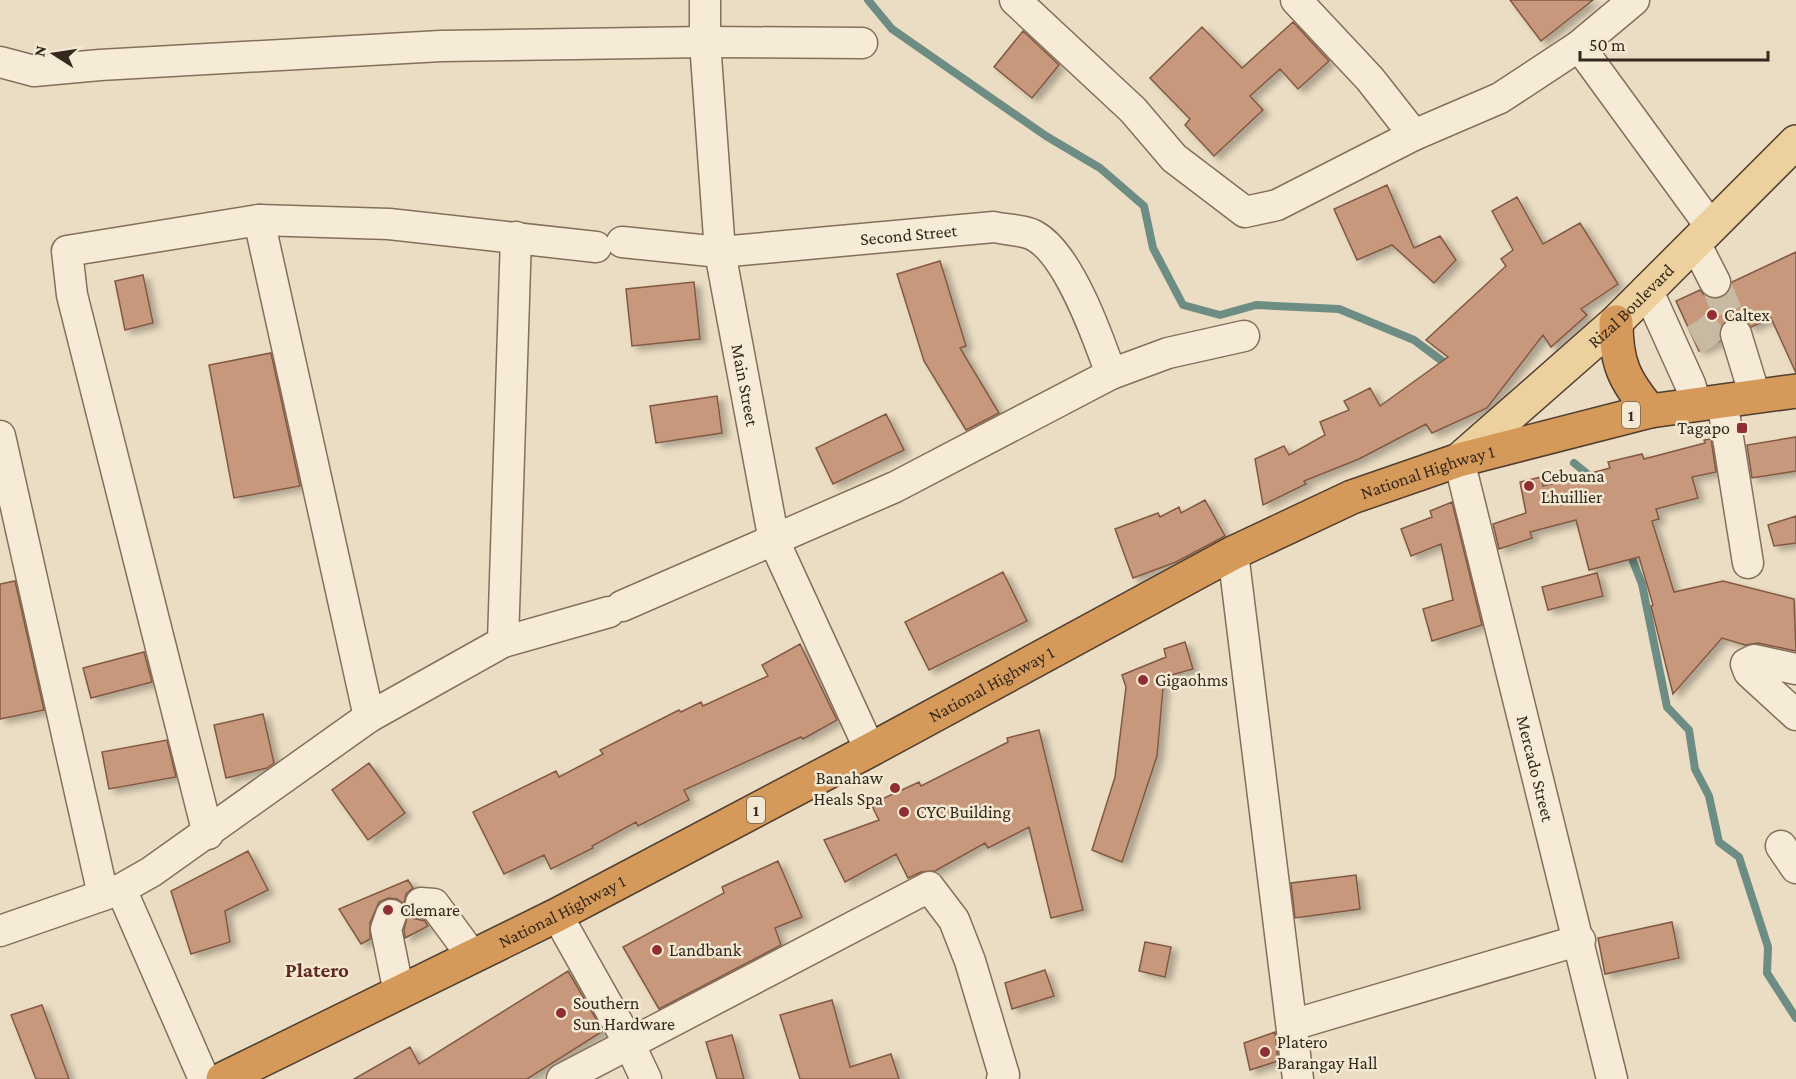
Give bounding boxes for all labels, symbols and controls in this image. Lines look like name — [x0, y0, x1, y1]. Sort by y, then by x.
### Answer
north arrow — [24, 24, 84, 84]
scale bar — [1580, 24, 1768, 62]
text: 50 m — [1589, 35, 1626, 55]
text: N — [30, 44, 49, 58]
street label: Second Street — [859, 220, 959, 249]
street label: Rizal Boulevard — [1584, 260, 1678, 352]
place label: Caltex — [1724, 305, 1770, 325]
marker: Caltex — [1705, 308, 1719, 322]
street label: Main Street — [727, 342, 763, 429]
road number: 1 — [1622, 402, 1640, 428]
place label: Tagapo — [1677, 418, 1730, 438]
marker: Tagapo — [1735, 421, 1749, 435]
street label: National Highway 1 — [1358, 441, 1497, 503]
place label: Cebuana Lhuillier — [1541, 466, 1604, 507]
marker: Cebuana Lhuillier — [1522, 479, 1536, 493]
street label: National Highway 1 — [925, 642, 1058, 726]
place label: Gigaohms — [1155, 670, 1228, 690]
marker: Gigaohms — [1136, 673, 1150, 687]
street label: Mercado Street — [1513, 714, 1558, 825]
place label: Banahaw Heals Spa — [814, 768, 884, 809]
marker: Banahaw Heals Spa — [888, 781, 902, 795]
road number: 1 — [747, 797, 765, 823]
place label: CYC Building — [916, 802, 1011, 822]
marker: CYC Building — [897, 805, 911, 819]
street label: National Highway 1 — [495, 871, 629, 952]
place label: Clemare — [400, 900, 460, 920]
marker: Clemare — [381, 903, 395, 917]
place label: Landbank — [669, 940, 742, 960]
marker: Landbank — [650, 943, 664, 957]
district label: Platero — [285, 958, 349, 982]
place label: Southern Sun Hardware — [573, 993, 675, 1034]
marker: Southern Sun Hardware — [554, 1006, 568, 1020]
place label: Platero Barangay Hall — [1277, 1032, 1378, 1073]
marker: Platero Barangay Hall — [1258, 1045, 1272, 1059]

